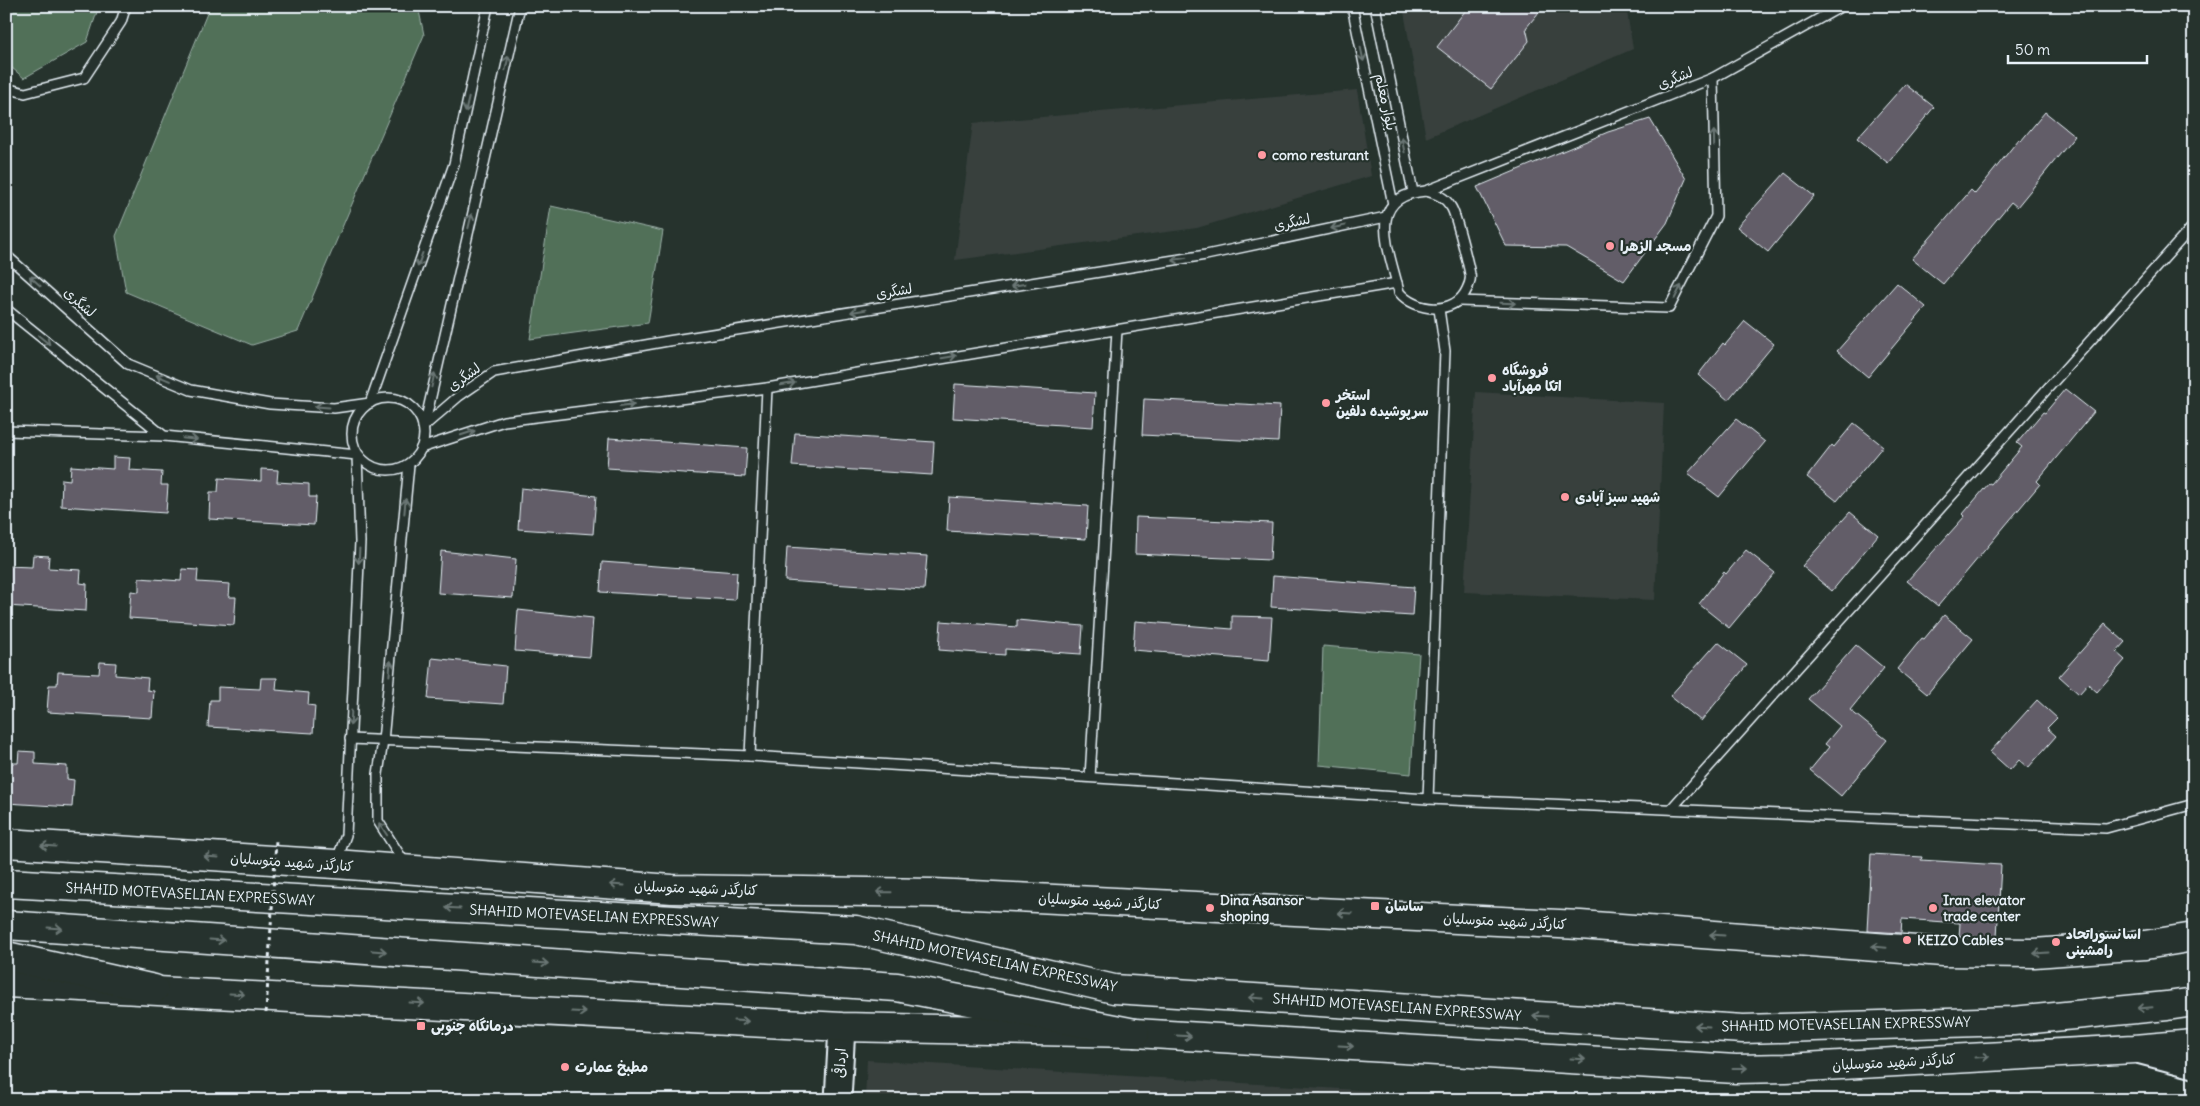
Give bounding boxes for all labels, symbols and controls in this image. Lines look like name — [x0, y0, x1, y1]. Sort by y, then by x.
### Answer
scale bar — [2008, 32, 2146, 64]
text: 50 m — [2015, 40, 2050, 59]
one-way arrow — [1357, 46, 1367, 62]
one-way arrow — [503, 56, 512, 72]
street label: لشگری — [1655, 63, 1695, 93]
street label: بلوار معلم — [1369, 72, 1401, 133]
one-way arrow — [461, 97, 471, 113]
one-way arrow — [1709, 131, 1719, 147]
one-way arrow — [1398, 137, 1408, 153]
place label: como resturant — [1272, 146, 1369, 164]
marker: como resturant — [1256, 149, 1268, 161]
street label: لشگری — [1272, 209, 1312, 235]
one-way arrow — [466, 214, 475, 230]
one-way arrow — [1331, 223, 1347, 232]
place label: مسجد الزهرا — [1620, 237, 1691, 255]
marker: مسجد الزهرا — [1604, 240, 1616, 252]
one-way arrow — [415, 252, 424, 268]
one-way arrow — [1171, 254, 1187, 264]
one-way arrow — [29, 275, 42, 286]
street label: لشگری — [874, 279, 914, 303]
one-way arrow — [1011, 280, 1027, 290]
street label: لشگری — [60, 283, 100, 321]
one-way arrow — [1674, 285, 1683, 300]
one-way arrow — [1499, 298, 1515, 308]
one-way arrow — [850, 306, 866, 316]
one-way arrow — [37, 334, 50, 345]
one-way arrow — [940, 352, 956, 362]
street label: لشگری — [444, 359, 484, 395]
place label: فروشگاه اتکا مهرآباد — [1502, 361, 1562, 395]
one-way arrow — [429, 372, 438, 388]
marker: فروشگاه اتکا مهرآباد — [1486, 372, 1498, 384]
one-way arrow — [156, 373, 171, 383]
one-way arrow — [780, 379, 796, 389]
place label: استخر سرپوشیده دلفین — [1334, 386, 1429, 420]
marker: استخر سرپوشیده دلفین — [1320, 397, 1332, 409]
one-way arrow — [619, 400, 635, 410]
one-way arrow — [314, 402, 330, 412]
one-way arrow — [460, 428, 475, 437]
one-way arrow — [182, 434, 198, 444]
place label: شهید سبز آبادی — [1575, 488, 1660, 506]
marker: شهید سبز آبادی — [1559, 491, 1571, 503]
one-way arrow — [400, 499, 410, 515]
one-way arrow — [354, 548, 363, 564]
one-way arrow — [385, 660, 395, 676]
one-way arrow — [346, 710, 355, 726]
one-way arrow — [377, 822, 387, 836]
one-way arrow — [41, 842, 57, 851]
street label: کنارگذر شهید متوسلیان — [230, 849, 354, 875]
one-way arrow — [203, 852, 219, 861]
street label: کنارگذر شهید متوسلیان — [634, 877, 758, 899]
street label: SHAHID MOTEVASELIAN EXPRESSWAY — [65, 878, 315, 910]
one-way arrow — [609, 880, 625, 890]
one-way arrow — [877, 888, 893, 897]
street label: کنارگذر شهید متوسلیان — [1038, 889, 1162, 913]
place label: Dina Asansor shoping — [1220, 891, 1304, 925]
place label: Iran elevator trade center — [1943, 891, 2026, 925]
place label: ساسان — [1385, 897, 1424, 915]
street label: SHAHID MOTEVASELIAN EXPRESSWAY — [469, 900, 719, 932]
marker: ساسان — [1369, 900, 1381, 912]
marker: Dina Asansor shoping — [1204, 902, 1216, 914]
marker: Iran elevator trade center — [1927, 902, 1939, 914]
one-way arrow — [446, 904, 462, 913]
one-way arrow — [1337, 909, 1353, 918]
street label: کنارگذر شهید متوسلیان — [1443, 909, 1567, 933]
one-way arrow — [47, 924, 63, 933]
place label: اسانسوراتحاد رامشینی — [2066, 925, 2141, 959]
street label: SHAHID MOTEVASELIAN EXPRESSWAY — [871, 926, 1119, 996]
one-way arrow — [1709, 930, 1725, 940]
place label: KEIZO Cables — [1917, 931, 2004, 949]
marker: KEIZO Cables — [1901, 934, 1913, 946]
one-way arrow — [209, 935, 225, 944]
marker: اسانسوراتحاد رامشینی — [2050, 936, 2062, 948]
one-way arrow — [1871, 943, 1887, 952]
one-way arrow — [371, 947, 387, 956]
one-way arrow — [2033, 948, 2049, 957]
one-way arrow — [533, 958, 549, 967]
one-way arrow — [229, 989, 245, 998]
street label: SHAHID MOTEVASELIAN EXPRESSWAY — [1272, 989, 1522, 1025]
one-way arrow — [1248, 993, 1264, 1002]
one-way arrow — [409, 999, 425, 1008]
one-way arrow — [2138, 1003, 2154, 1013]
one-way arrow — [571, 1008, 587, 1017]
one-way arrow — [1532, 1012, 1548, 1021]
street label: SHAHID MOTEVASELIAN EXPRESSWAY — [1721, 1013, 1971, 1035]
place label: درمانگاه جنوبی — [431, 1017, 514, 1036]
one-way arrow — [733, 1017, 749, 1026]
marker: درمانگاه جنوبی — [415, 1020, 427, 1032]
one-way arrow — [1695, 1022, 1711, 1031]
one-way arrow — [1176, 1031, 1192, 1041]
one-way arrow — [1338, 1041, 1354, 1050]
street label: ارداقی — [830, 1048, 850, 1078]
street label: کنارگذر شهید متوسلیان — [1832, 1050, 1956, 1074]
one-way arrow — [1974, 1053, 1990, 1062]
one-way arrow — [1570, 1055, 1586, 1064]
place label: مطبخ عمارت — [575, 1058, 648, 1076]
marker: مطبخ عمارت — [559, 1061, 571, 1073]
one-way arrow — [1732, 1063, 1748, 1073]

